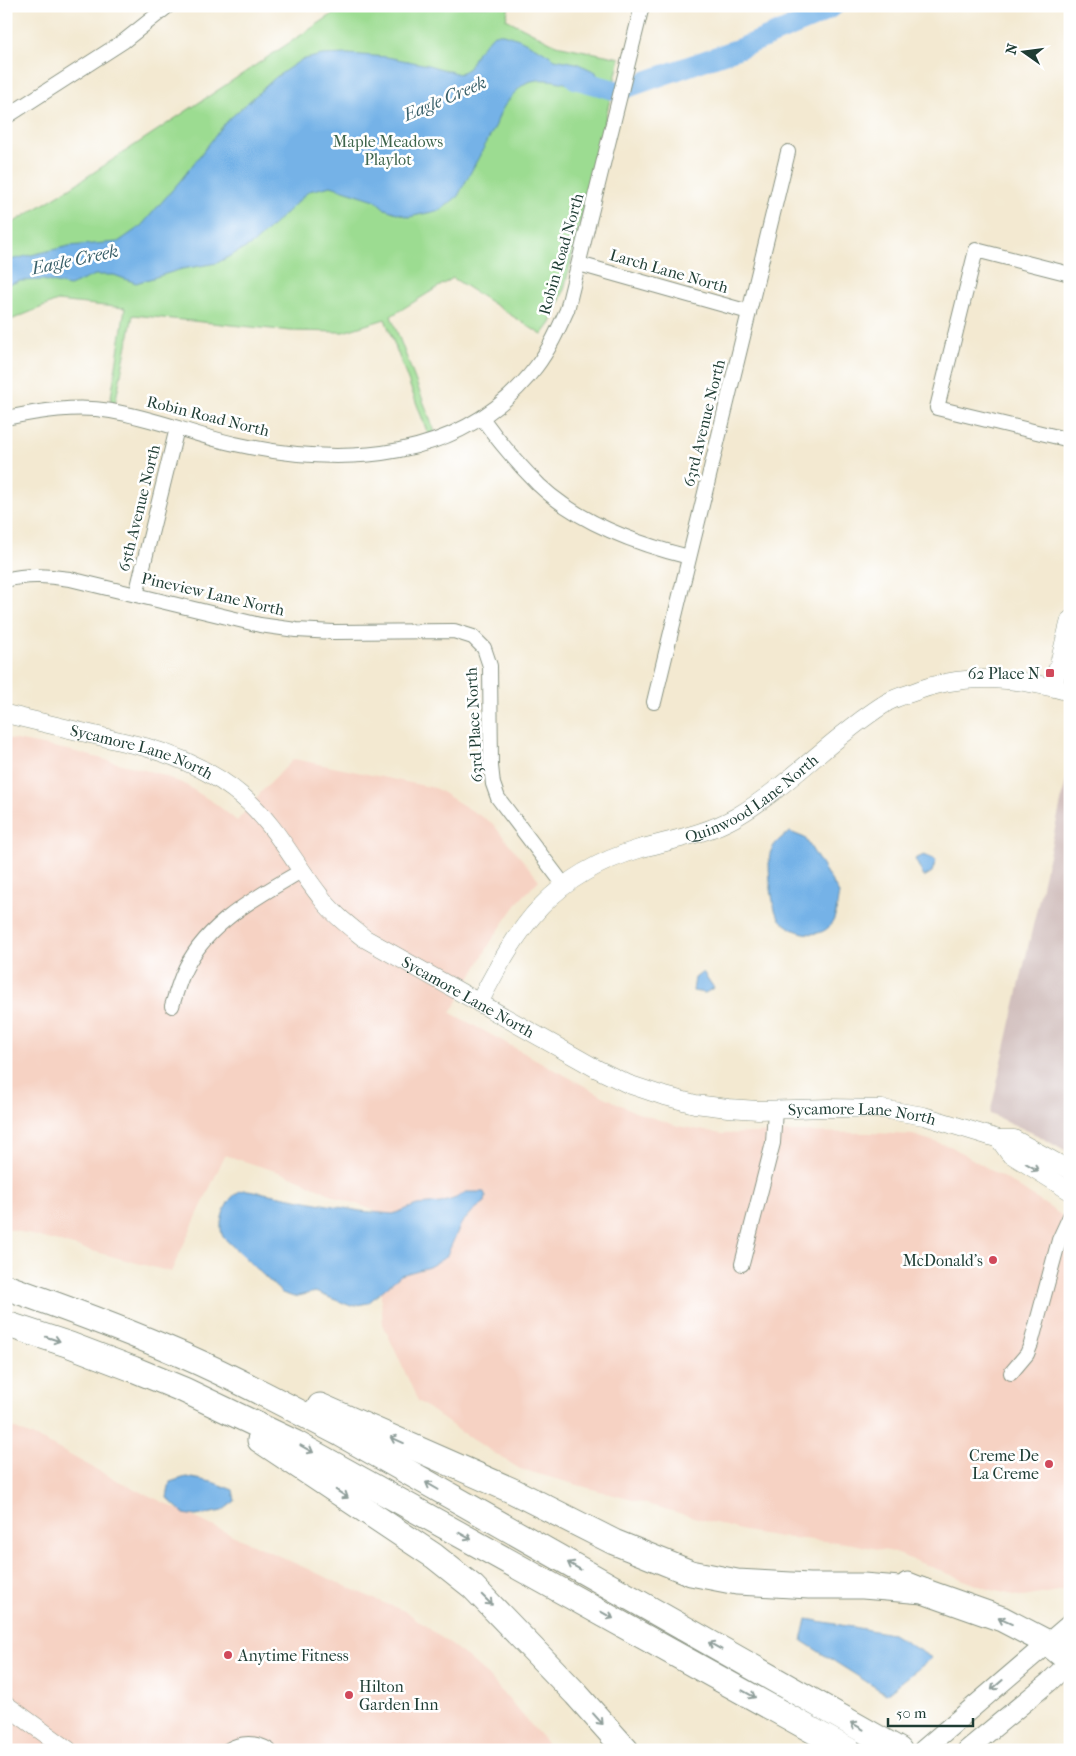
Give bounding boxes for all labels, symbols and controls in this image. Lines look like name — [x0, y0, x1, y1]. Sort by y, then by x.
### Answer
north arrow — [998, 28, 1048, 78]
text: N — [1002, 41, 1021, 56]
water label: Eagle Creek — [399, 72, 490, 126]
park label: Maple Meadows Playlot — [333, 132, 443, 169]
street label: Robin Road North — [535, 191, 587, 317]
water label: Eagle Creek — [29, 241, 120, 280]
street label: Larch Lane North — [608, 245, 730, 297]
street label: 63rd Avenue North — [679, 357, 729, 489]
street label: Robin Road North — [145, 392, 271, 440]
street label: 65th Avenue North — [114, 443, 164, 573]
street label: Pineview Lane North — [140, 568, 286, 620]
place label: 62 Place N — [968, 664, 1040, 683]
street label: 63rd Place North — [461, 667, 487, 783]
marker: 62 Place N — [1044, 667, 1056, 679]
street label: Sycamore Lane North — [68, 720, 217, 783]
street label: Quinwood Lane North — [683, 750, 822, 846]
street label: Sycamore Lane North — [398, 952, 538, 1041]
street label: Sycamore Lane North — [788, 1098, 939, 1129]
one-way arrow — [1025, 1163, 1039, 1173]
place label: McDonald's — [902, 1251, 983, 1270]
marker: McDonald's — [987, 1254, 999, 1266]
one-way arrow — [44, 1335, 60, 1345]
one-way arrow — [390, 1434, 405, 1444]
one-way arrow — [300, 1444, 315, 1454]
place label: Creme De La Creme — [969, 1446, 1039, 1483]
marker: Creme De La Creme — [1043, 1458, 1055, 1470]
one-way arrow — [426, 1481, 440, 1491]
one-way arrow — [335, 1489, 349, 1499]
one-way arrow — [457, 1531, 472, 1541]
one-way arrow — [567, 1561, 581, 1571]
one-way arrow — [481, 1594, 493, 1606]
one-way arrow — [599, 1611, 614, 1620]
one-way arrow — [997, 1615, 1012, 1625]
one-way arrow — [708, 1641, 723, 1651]
place label: Anytime Fitness — [237, 1646, 349, 1665]
marker: Anytime Fitness — [222, 1649, 234, 1661]
place label: Hilton Garden Inn — [359, 1677, 439, 1714]
one-way arrow — [991, 1679, 1004, 1691]
marker: Hilton Garden Inn — [343, 1689, 355, 1701]
one-way arrow — [741, 1690, 755, 1700]
scale bar — [888, 1696, 974, 1728]
text: 50 m — [896, 1704, 927, 1722]
one-way arrow — [592, 1712, 604, 1725]
one-way arrow — [850, 1721, 865, 1730]

